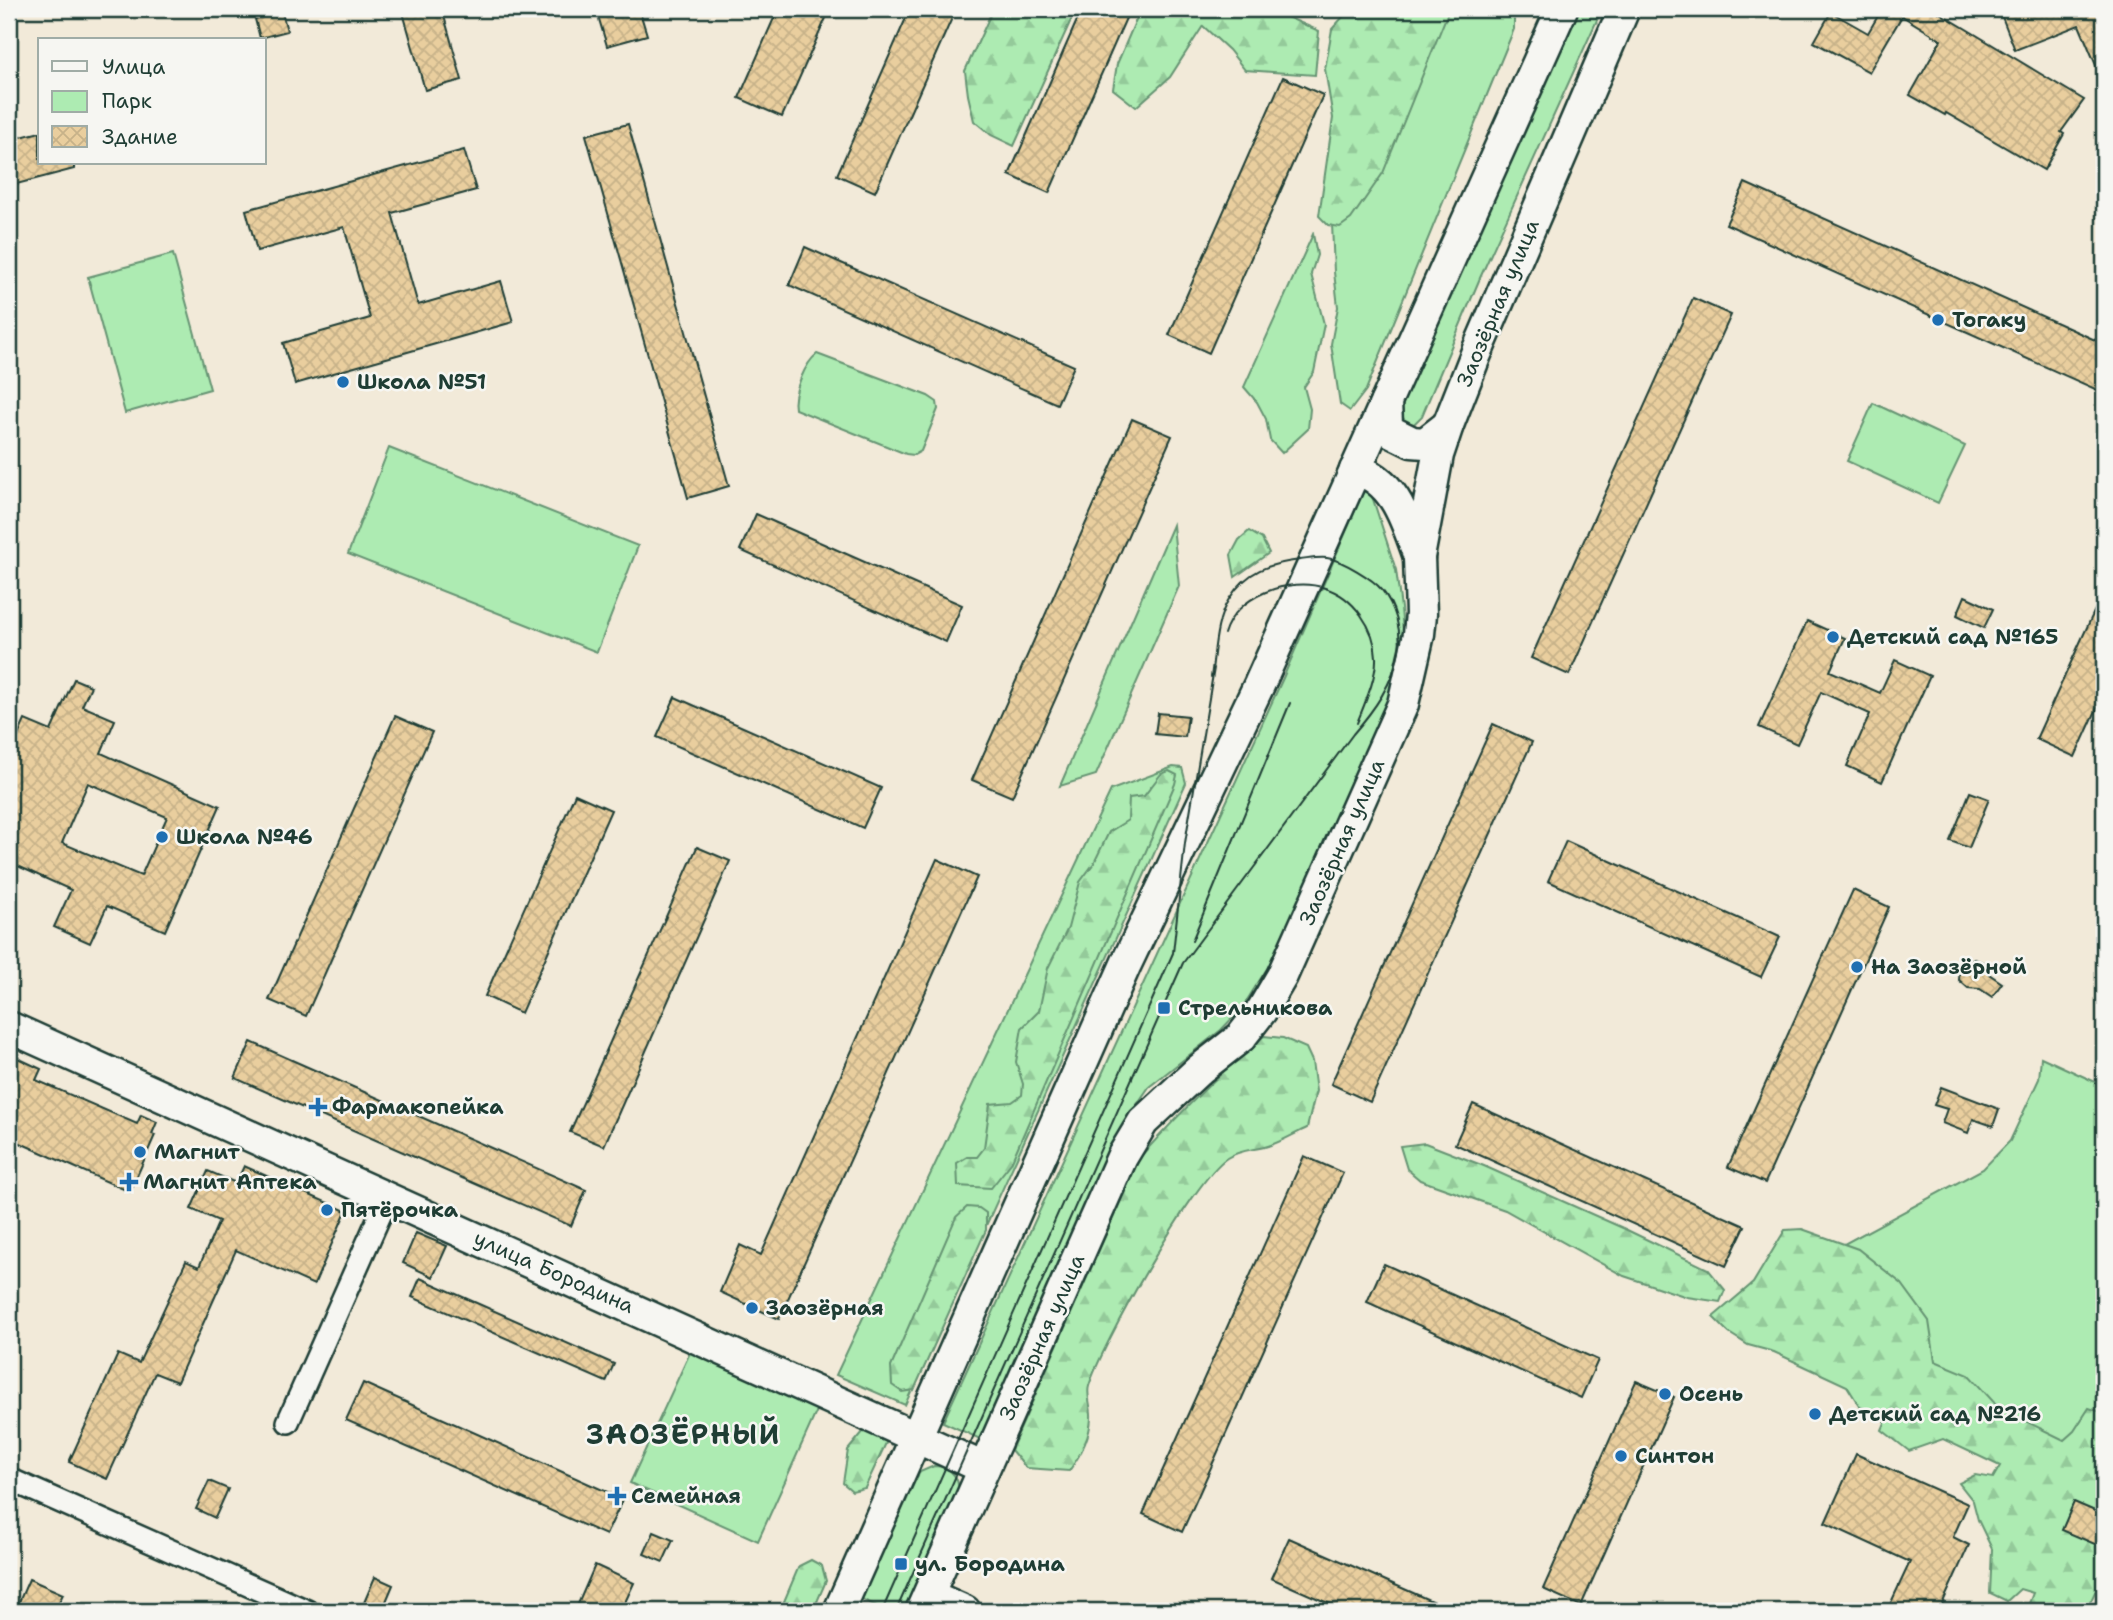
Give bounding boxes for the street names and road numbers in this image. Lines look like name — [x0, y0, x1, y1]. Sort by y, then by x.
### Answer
street label: Заозёрная улица — [1450, 215, 1546, 391]
street label: Заозёрная улица — [1293, 754, 1391, 930]
street label: улица Бородина — [469, 1224, 639, 1320]
street label: Заозёрная улица — [993, 1249, 1091, 1425]

